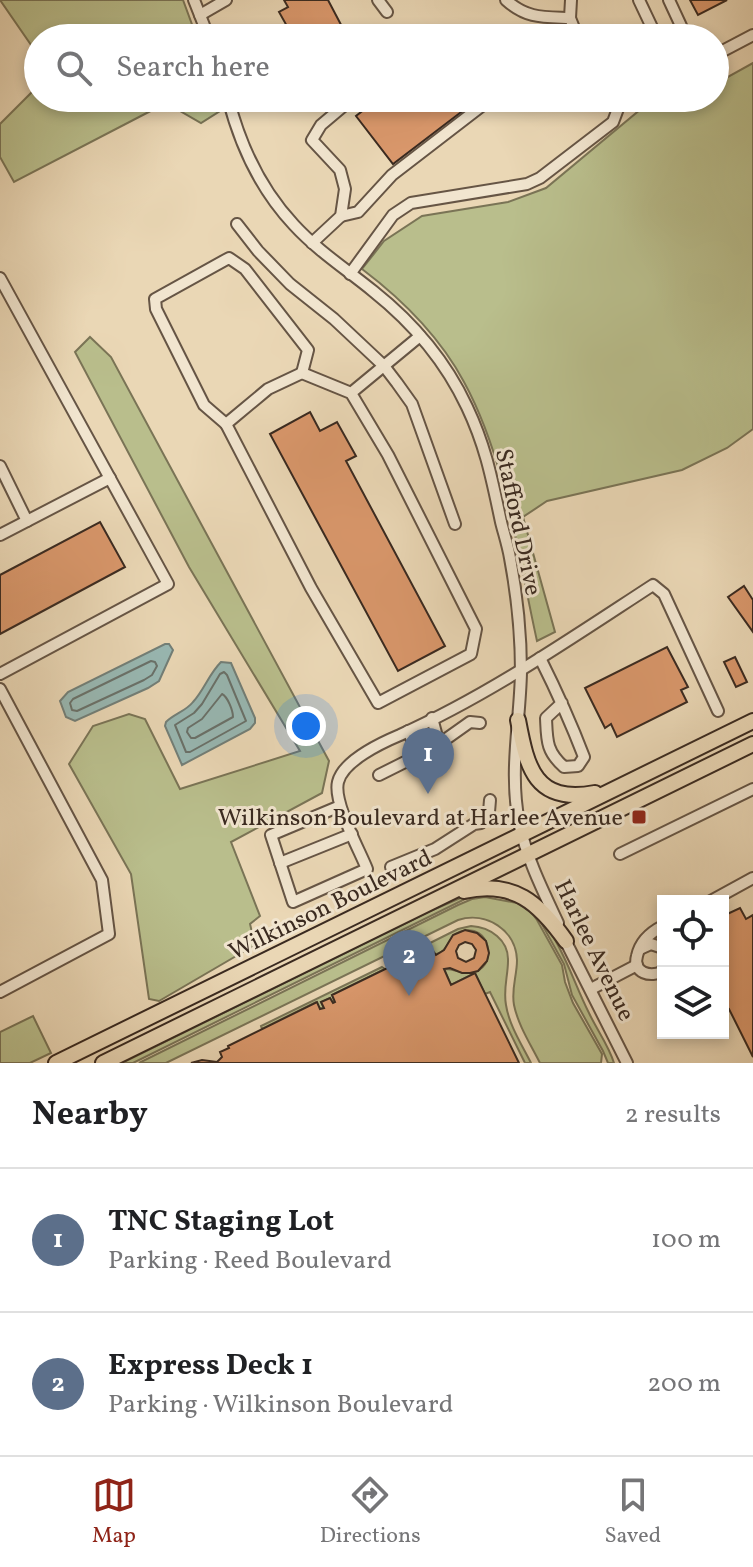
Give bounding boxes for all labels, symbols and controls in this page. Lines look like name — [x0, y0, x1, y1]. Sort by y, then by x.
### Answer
search box — [24, 24, 729, 112]
icon: search — [52, 46, 96, 90]
text: Search here — [116, 47, 270, 89]
street label: Stafford Drive — [485, 446, 549, 599]
your location — [286, 706, 326, 746]
pin: 1 — [402, 728, 454, 794]
place label: Wilkinson Boulevard at Harlee Avenue — [218, 802, 623, 836]
marker: Wilkinson Boulevard at Harlee Avenue — [630, 808, 648, 826]
street label: Wilkinson Boulevard — [224, 842, 438, 970]
street label: Harlee Avenue — [544, 875, 642, 1027]
map controls — [657, 895, 729, 1039]
button: locate — [657, 895, 729, 967]
pin: 2 — [383, 930, 435, 996]
button: layers — [657, 967, 729, 1039]
text: Nearby — [32, 1092, 148, 1139]
text: 2 results — [625, 1097, 721, 1133]
text: TNC Staging Lot — [108, 1201, 334, 1243]
text: 1 — [53, 1222, 63, 1258]
text: 100 m — [651, 1222, 721, 1258]
text: Parking · Reed Boulevard — [108, 1243, 392, 1279]
text: Express Deck 1 — [108, 1345, 313, 1387]
text: 2 — [51, 1366, 65, 1402]
text: 200 m — [647, 1366, 721, 1402]
text: Parking · Wilkinson Boulevard — [108, 1387, 453, 1423]
tab: Map — [92, 1473, 136, 1552]
tab: Directions — [320, 1473, 421, 1552]
tab: Saved — [604, 1473, 661, 1552]

